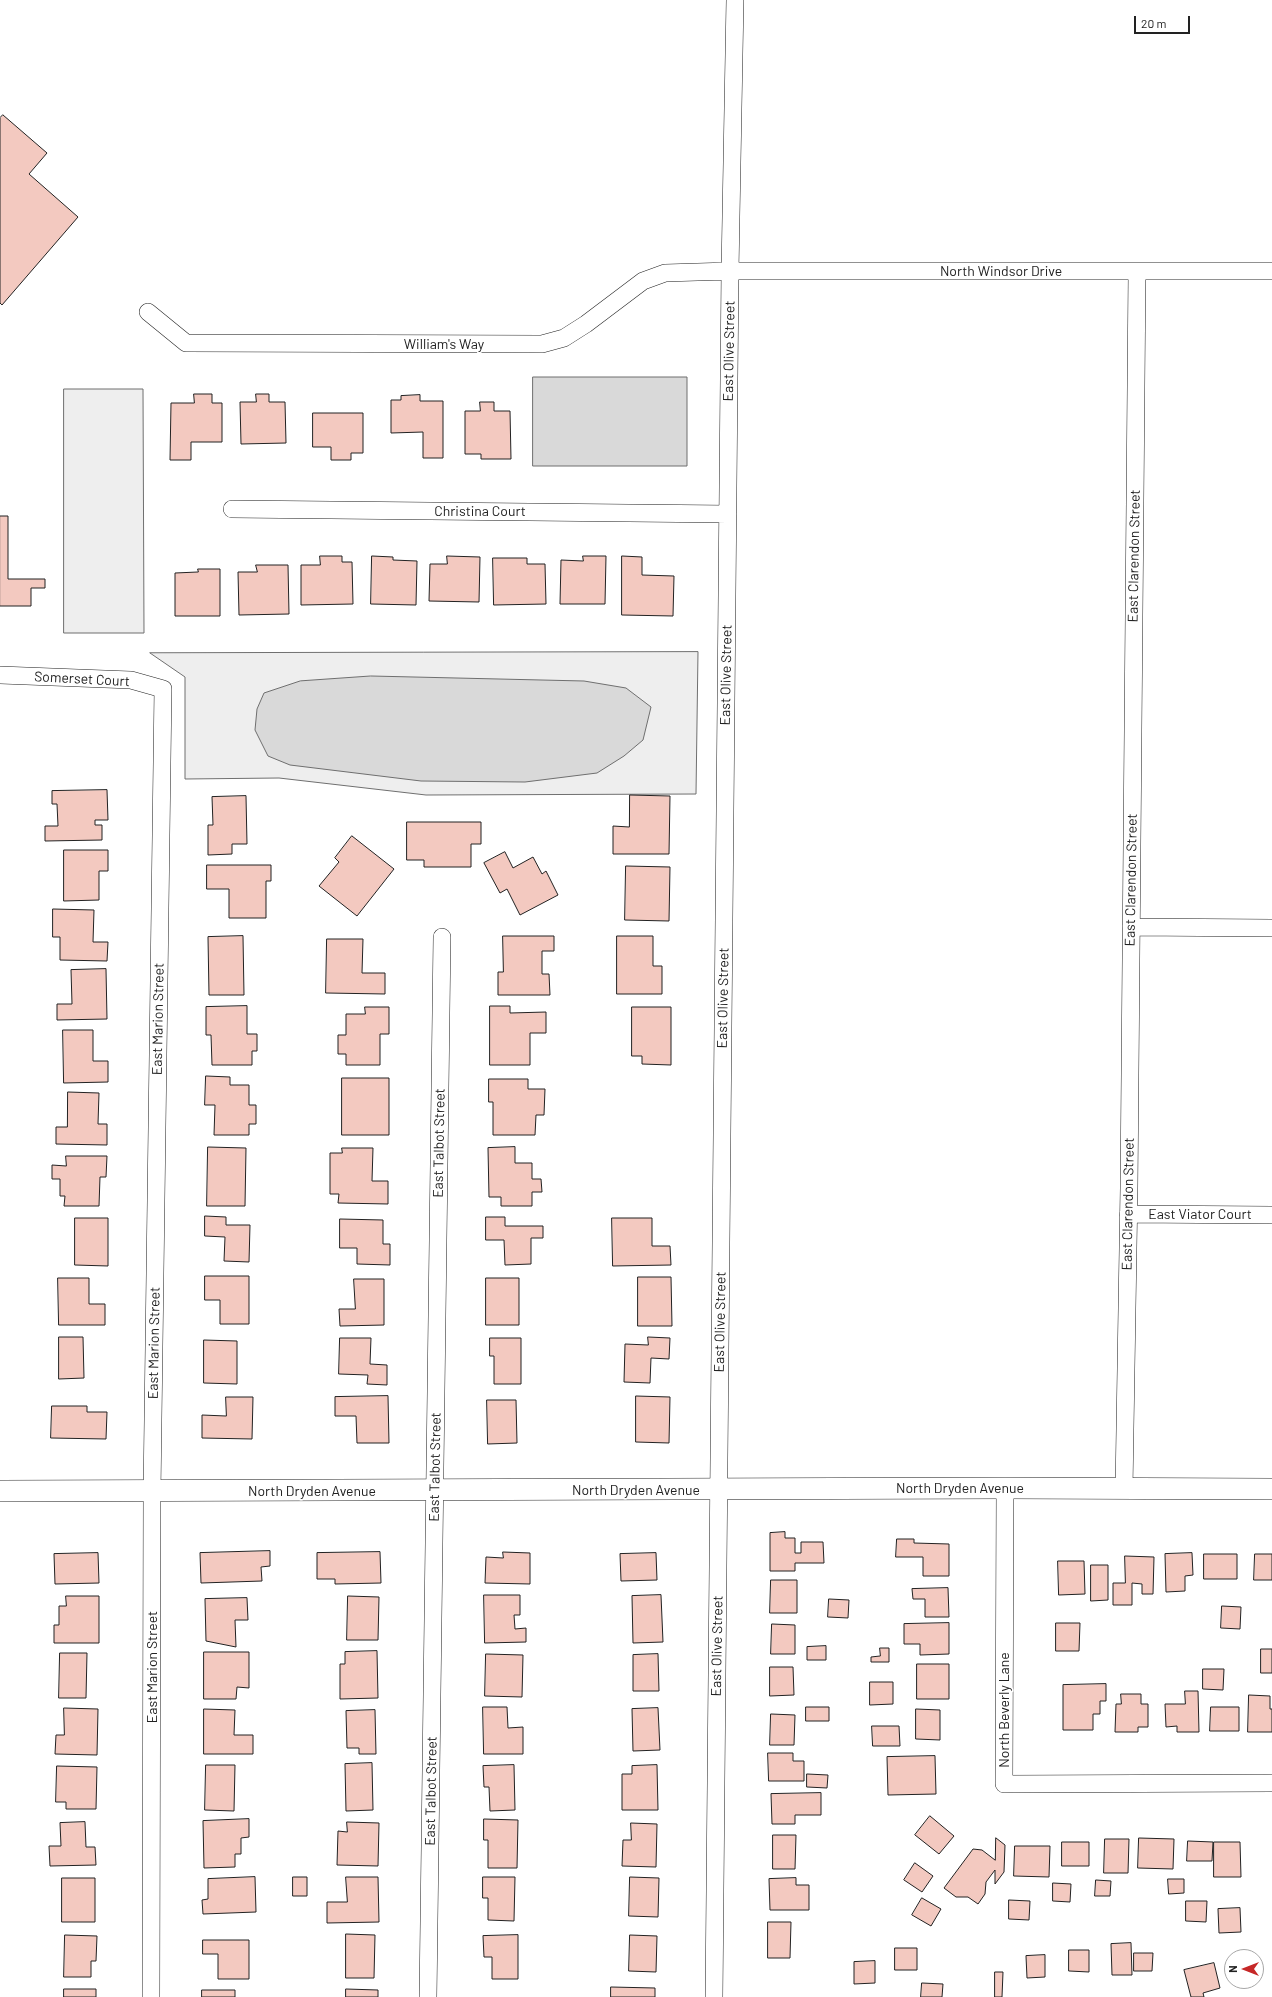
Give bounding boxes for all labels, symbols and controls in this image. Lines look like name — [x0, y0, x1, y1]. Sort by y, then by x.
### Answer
scale bar — [1136, 8, 1192, 34]
text: 20 m — [1141, 16, 1167, 30]
street label: North Windsor Drive — [940, 263, 1062, 279]
street label: East Olive Street — [720, 301, 738, 401]
street label: William's Way — [404, 336, 484, 352]
street label: East Clarendon Street — [1124, 489, 1144, 623]
street label: Christina Court — [434, 503, 526, 519]
street label: East Olive Street — [717, 625, 735, 725]
street label: Somerset Court — [34, 668, 130, 690]
street label: East Clarendon Street — [1121, 813, 1141, 947]
street label: East Olive Street — [714, 948, 732, 1048]
street label: East Marion Street — [149, 963, 167, 1075]
street label: East Talbot Street — [430, 1088, 448, 1198]
street label: East Clarendon Street — [1118, 1137, 1138, 1271]
street label: East Viator Court — [1148, 1206, 1252, 1222]
street label: East Olive Street — [711, 1272, 729, 1372]
street label: East Marion Street — [145, 1287, 163, 1399]
street label: East Talbot Street — [426, 1412, 444, 1522]
street label: North Dryden Avenue — [896, 1480, 1024, 1496]
street label: North Dryden Avenue — [572, 1482, 700, 1498]
street label: North Dryden Avenue — [248, 1483, 376, 1499]
street label: East Olive Street — [708, 1596, 726, 1696]
street label: East Marion Street — [144, 1611, 160, 1723]
street label: North Beverly Lane — [996, 1652, 1012, 1768]
street label: East Talbot Street — [422, 1736, 440, 1846]
north arrow — [1224, 1949, 1264, 1989]
text: N — [1226, 1965, 1239, 1973]

